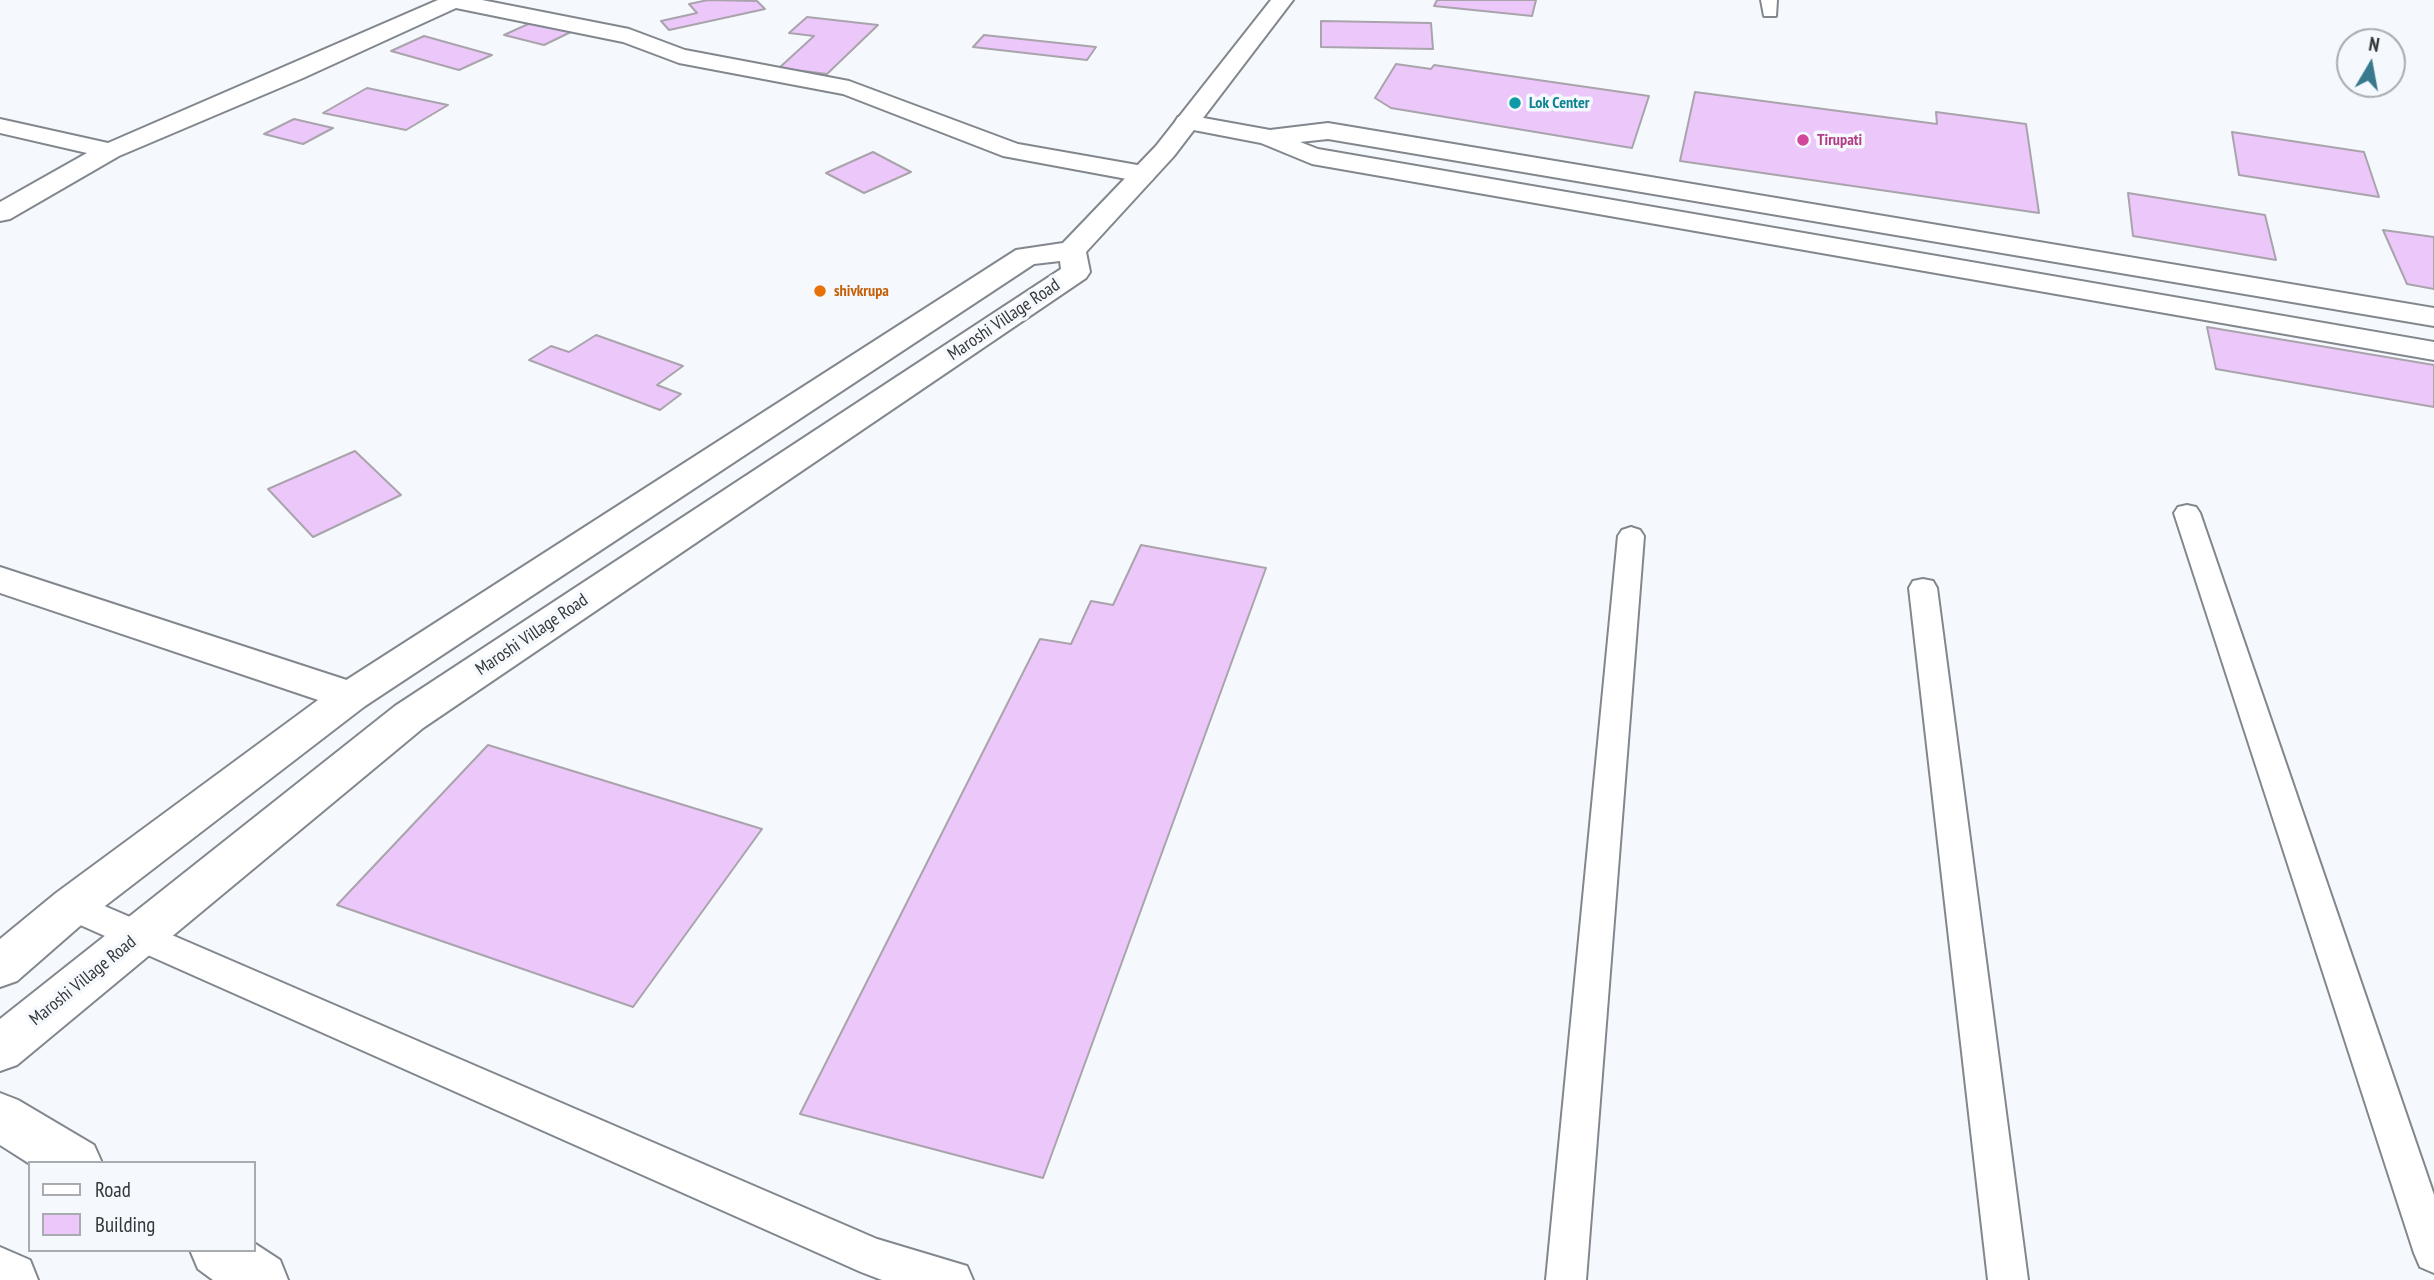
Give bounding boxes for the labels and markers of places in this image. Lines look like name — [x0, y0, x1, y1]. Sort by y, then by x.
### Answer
place label: Lok Center — [1529, 93, 1589, 113]
marker: Lok Center — [1507, 95, 1523, 111]
place label: Tirupati — [1817, 130, 1862, 150]
marker: Tirupati — [1795, 132, 1811, 148]
place label: shivkrupa — [834, 281, 889, 301]
marker: shivkrupa — [812, 283, 828, 299]

